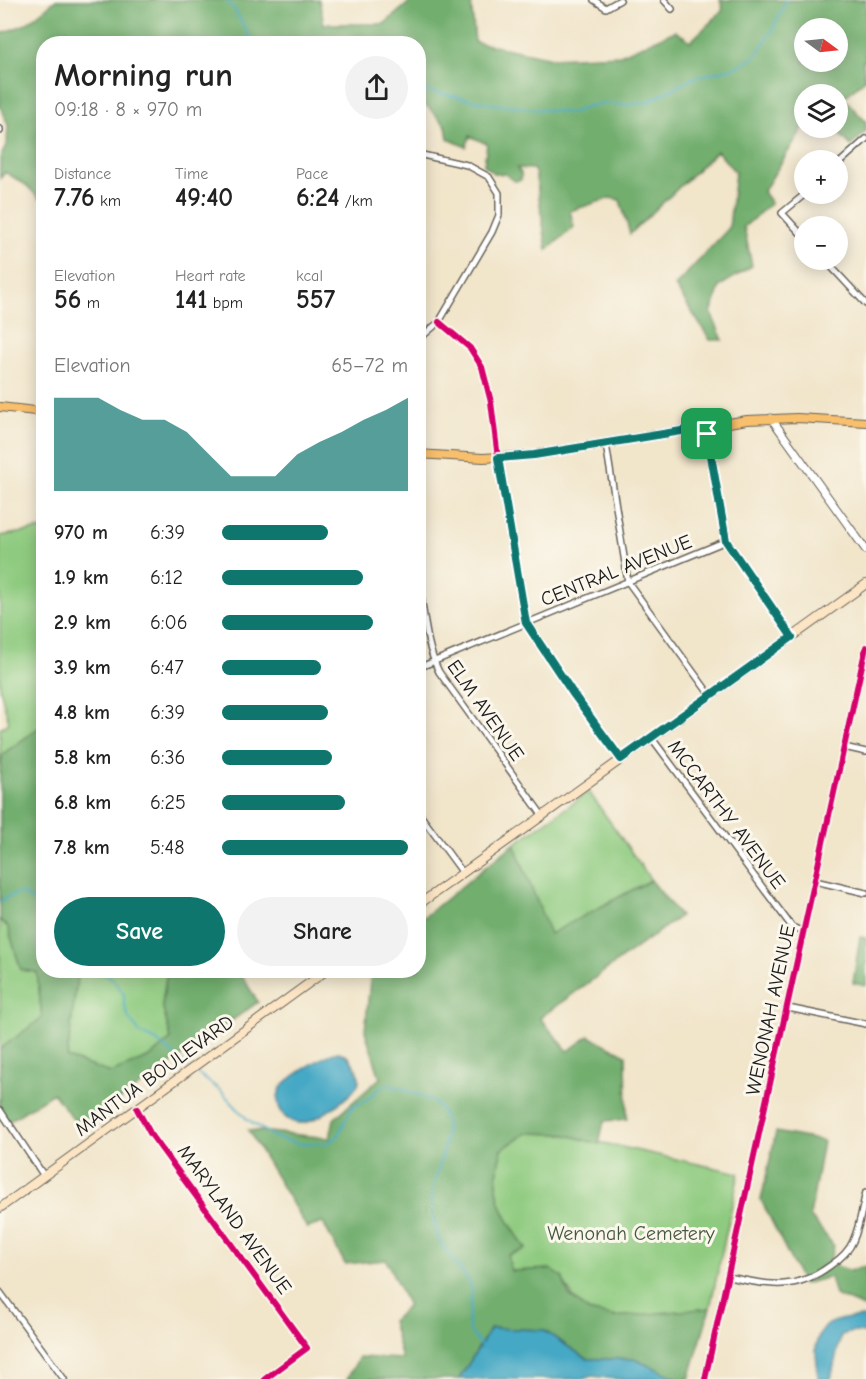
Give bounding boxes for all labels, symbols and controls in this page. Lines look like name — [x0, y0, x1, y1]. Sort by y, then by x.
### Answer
north arrow — [794, 18, 848, 72]
map controls — [794, 18, 848, 270]
text: Morning run — [54, 56, 233, 94]
button: share — [345, 56, 408, 119]
button: layers — [794, 84, 848, 138]
text: 09:18 · 8 × 970 m — [54, 98, 202, 121]
button: + — [794, 150, 848, 204]
text: Distance — [54, 165, 111, 183]
text: Time — [175, 165, 208, 183]
text: Pace — [296, 165, 328, 183]
text: 7.76 — [54, 183, 95, 213]
text: 49:40 — [175, 183, 233, 213]
text: 6:24 — [296, 183, 339, 213]
text: km — [95, 192, 121, 210]
text: /km — [339, 192, 373, 210]
button: − — [794, 216, 848, 270]
text: Elevation — [54, 267, 115, 285]
text: Heart rate — [175, 267, 246, 285]
text: kcal — [296, 267, 323, 285]
text: 56 — [54, 285, 81, 315]
text: 141 — [175, 285, 207, 315]
text: 557 — [296, 285, 335, 315]
text: m — [81, 294, 100, 312]
text: bpm — [207, 294, 243, 312]
text: Elevation — [54, 354, 131, 377]
text: 65–72 m — [331, 354, 408, 377]
pin — [681, 408, 732, 459]
icon: arrive — [690, 417, 723, 450]
text: 970 m — [54, 521, 108, 544]
text: 6:39 — [150, 521, 185, 544]
street label: CENTRAL AVENUE — [537, 530, 695, 611]
text: 1.9 km — [54, 566, 109, 589]
text: 6:12 — [150, 566, 183, 589]
text: 2.9 km — [54, 611, 111, 634]
text: 6:06 — [150, 611, 187, 634]
street label: ELM AVENUE — [442, 655, 529, 765]
text: 3.9 km — [54, 656, 111, 679]
text: 6:47 — [150, 656, 184, 679]
text: 4.8 km — [54, 701, 110, 724]
text: 6:39 — [150, 701, 185, 724]
street label: MCCARTHY AVENUE — [663, 735, 790, 893]
text: 5.8 km — [54, 746, 111, 769]
text: 6:36 — [150, 746, 185, 769]
text: 6.8 km — [54, 791, 111, 814]
text: 6:25 — [150, 791, 186, 814]
text: 7.8 km — [54, 836, 110, 859]
text: 5:48 — [150, 836, 184, 859]
button: Save — [54, 897, 225, 966]
button: Share — [237, 897, 408, 966]
street label: WENONAH AVENUE — [741, 923, 800, 1098]
street label: MANTUA BOULEVARD — [70, 1010, 238, 1141]
street label: MARYLAND AVENUE — [173, 1140, 296, 1298]
park label: Wenonah Cemetery — [547, 1222, 715, 1245]

